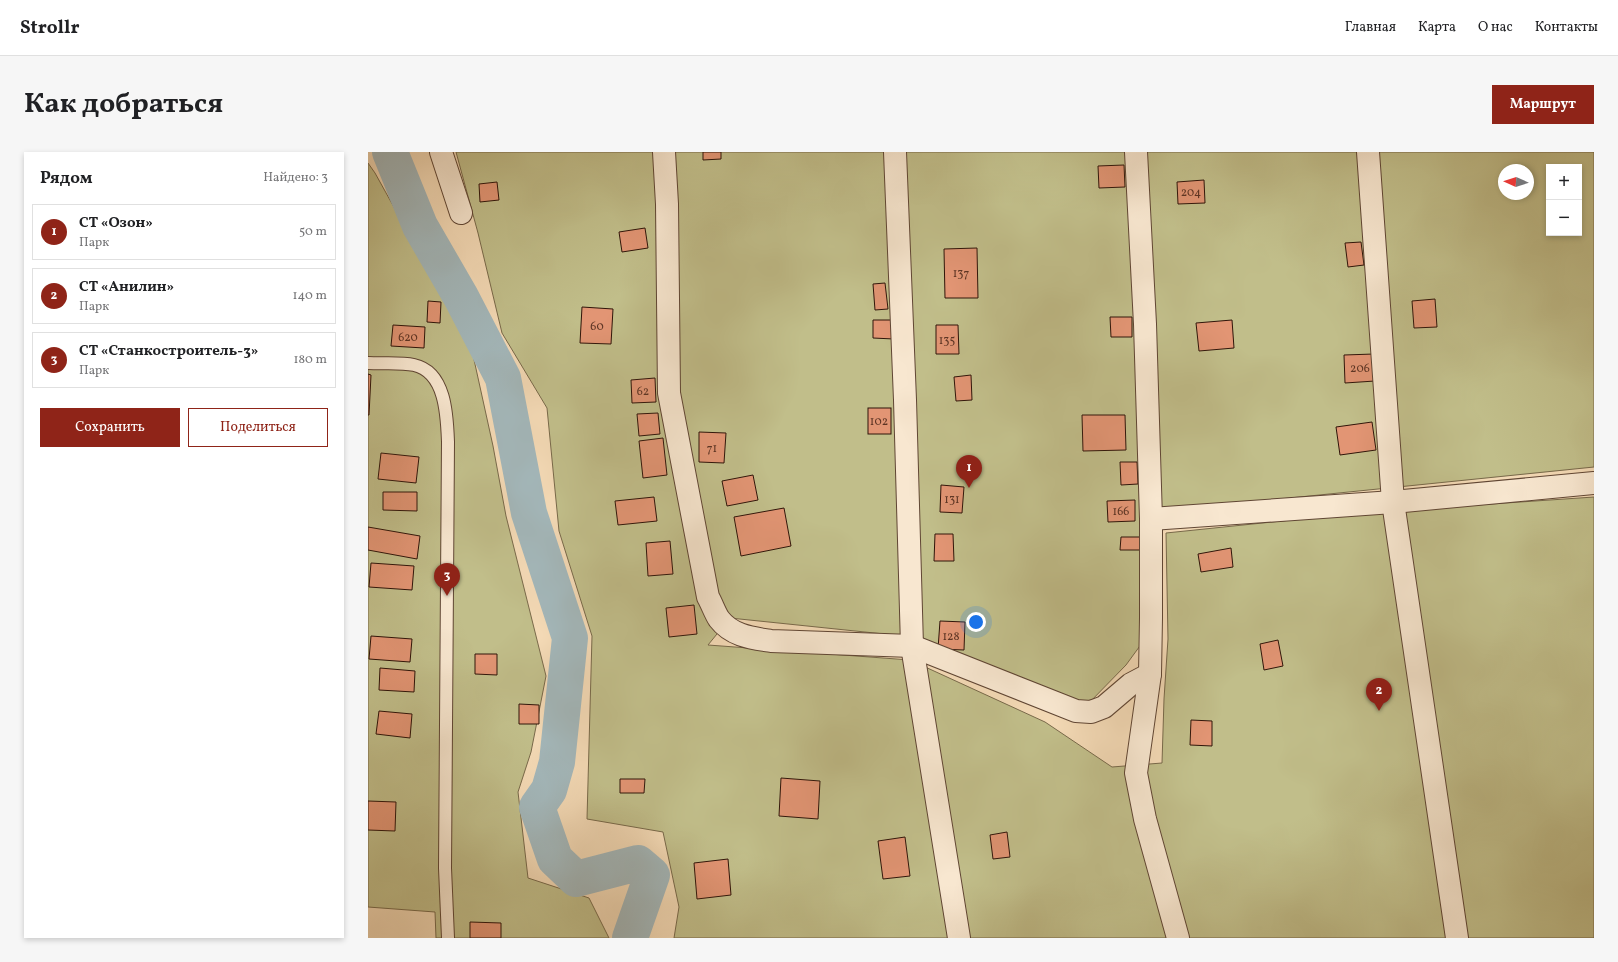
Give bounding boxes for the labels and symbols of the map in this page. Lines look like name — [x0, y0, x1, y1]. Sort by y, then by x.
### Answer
north arrow — [1498, 164, 1534, 200]
house number: 204 — [1181, 185, 1201, 201]
house number: 137 — [953, 266, 969, 282]
house number: 60 — [590, 319, 604, 335]
house number: 620 — [398, 330, 418, 346]
house number: 135 — [939, 333, 956, 349]
house number: 206 — [1350, 361, 1370, 377]
house number: 62 — [637, 384, 649, 400]
house number: 102 — [870, 414, 888, 430]
house number: 71 — [707, 441, 717, 457]
pin: 1 — [956, 455, 982, 488]
house number: 131 — [944, 492, 960, 508]
house number: 166 — [1113, 504, 1129, 520]
pin: 3 — [434, 563, 460, 596]
your location — [966, 612, 986, 632]
house number: 128 — [942, 629, 960, 645]
pin: 2 — [1366, 678, 1392, 711]

